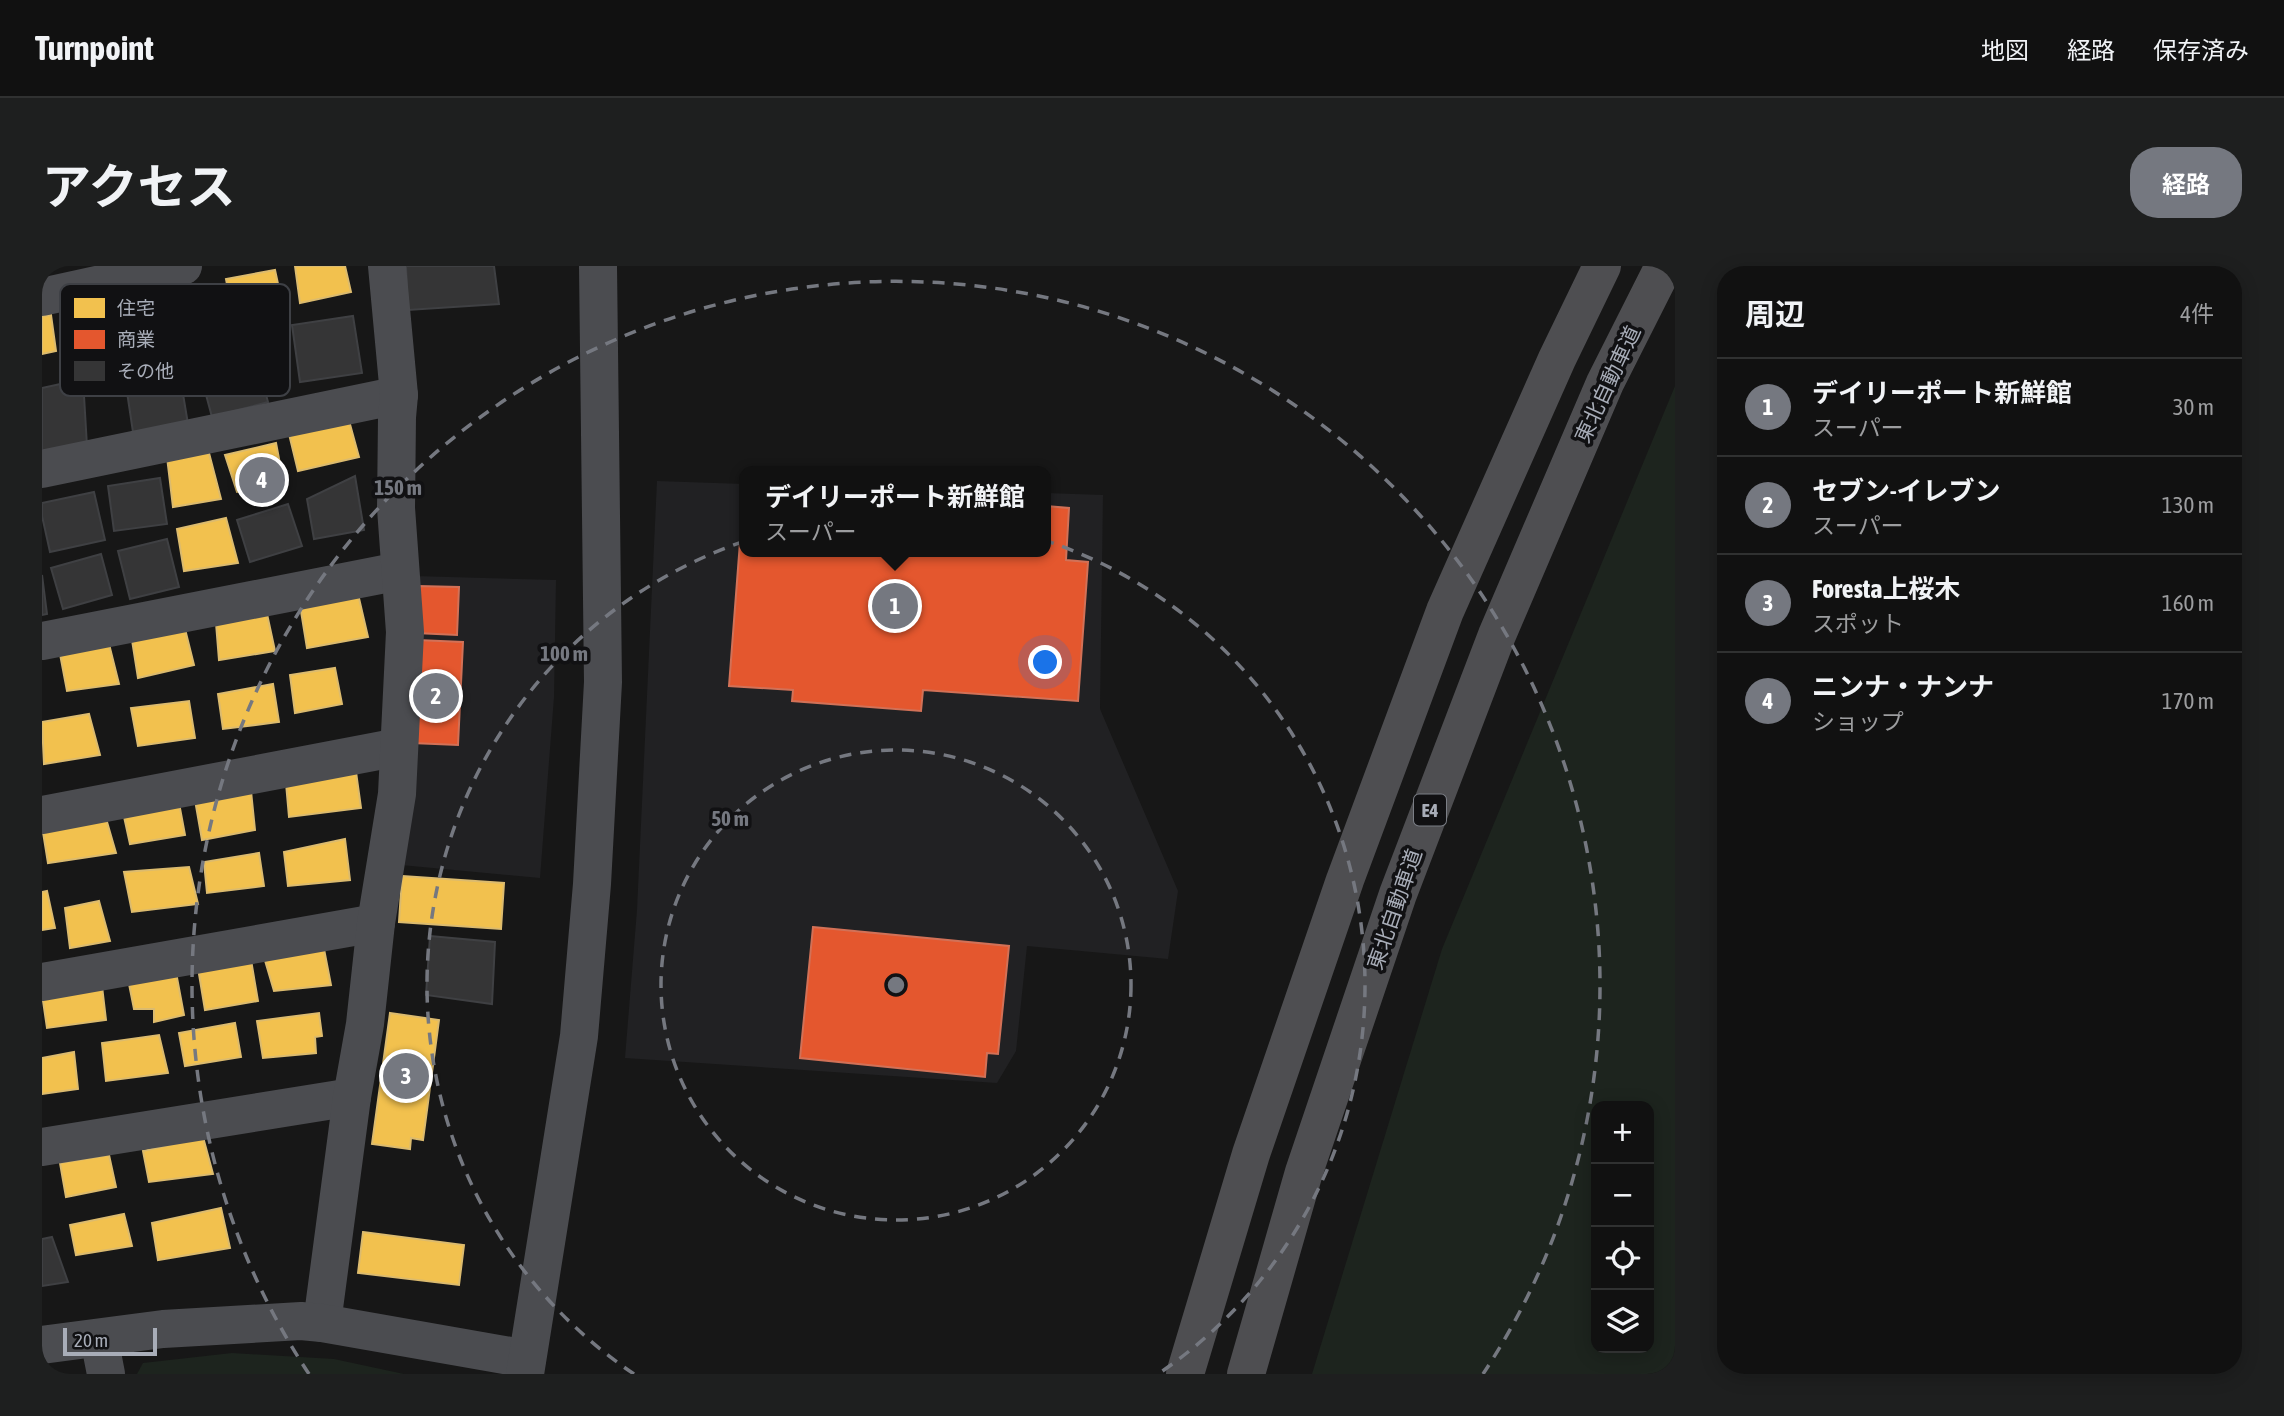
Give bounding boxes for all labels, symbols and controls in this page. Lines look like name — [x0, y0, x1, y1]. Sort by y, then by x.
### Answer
text: Turnpoint — [35, 29, 154, 67]
text: 地図 — [1981, 37, 2029, 64]
text: 経路 — [2067, 37, 2115, 64]
text: 保存済み — [2153, 37, 2249, 64]
button: 経路 — [2130, 147, 2242, 218]
text: アクセス — [42, 158, 236, 214]
legend — [60, 284, 290, 396]
text: 住宅 — [117, 297, 155, 319]
text: 周辺 — [1745, 297, 1805, 331]
text: 4件 — [2180, 301, 2214, 327]
street label: 東北自動車道 — [1569, 322, 1645, 446]
text: 商業 — [117, 328, 155, 350]
text: その他 — [117, 360, 174, 382]
text: デイリーポート新鮮館 — [1812, 378, 2072, 408]
text: 1 — [1763, 394, 1773, 420]
text: 30 m — [2173, 394, 2214, 420]
text: スーパー — [1812, 415, 1904, 441]
pin: 4 — [239, 454, 285, 506]
popup — [739, 466, 1051, 557]
text: 150 m — [374, 475, 422, 499]
text: セブン-イレブン — [1812, 476, 2001, 506]
text: デイリーポート新鮮館 — [765, 482, 1025, 512]
text: 2 — [1763, 492, 1773, 518]
text: 130 m — [2162, 492, 2214, 518]
text: スーパー — [1812, 513, 1904, 539]
text: スーパー — [765, 519, 857, 545]
text: Foresta上桜木 — [1812, 574, 1960, 604]
pin: 1 — [872, 580, 918, 632]
text: 3 — [1763, 590, 1773, 616]
text: 160 m — [2162, 590, 2214, 616]
text: スポット — [1812, 611, 1904, 637]
text: 100 m — [540, 641, 588, 665]
your location — [1028, 645, 1062, 679]
pin: 2 — [413, 670, 459, 722]
text: ニンナ・ナンナ — [1812, 672, 1994, 702]
text: 4 — [1763, 688, 1773, 714]
text: 170 m — [2162, 688, 2214, 714]
text: ショップ — [1812, 709, 1904, 735]
road number: E4 — [1414, 794, 1446, 825]
text: 50 m — [711, 806, 749, 830]
street label: 東北自動車道 — [1362, 846, 1426, 972]
centre of rings — [884, 973, 908, 997]
pin: 3 — [383, 1050, 429, 1102]
map controls — [1591, 1101, 1654, 1353]
button: + — [1591, 1101, 1654, 1164]
button: − — [1591, 1164, 1654, 1227]
button: locate — [1591, 1227, 1654, 1290]
button: layers — [1591, 1290, 1654, 1353]
scale bar — [63, 1325, 158, 1357]
text: 20 m — [74, 1329, 108, 1351]

